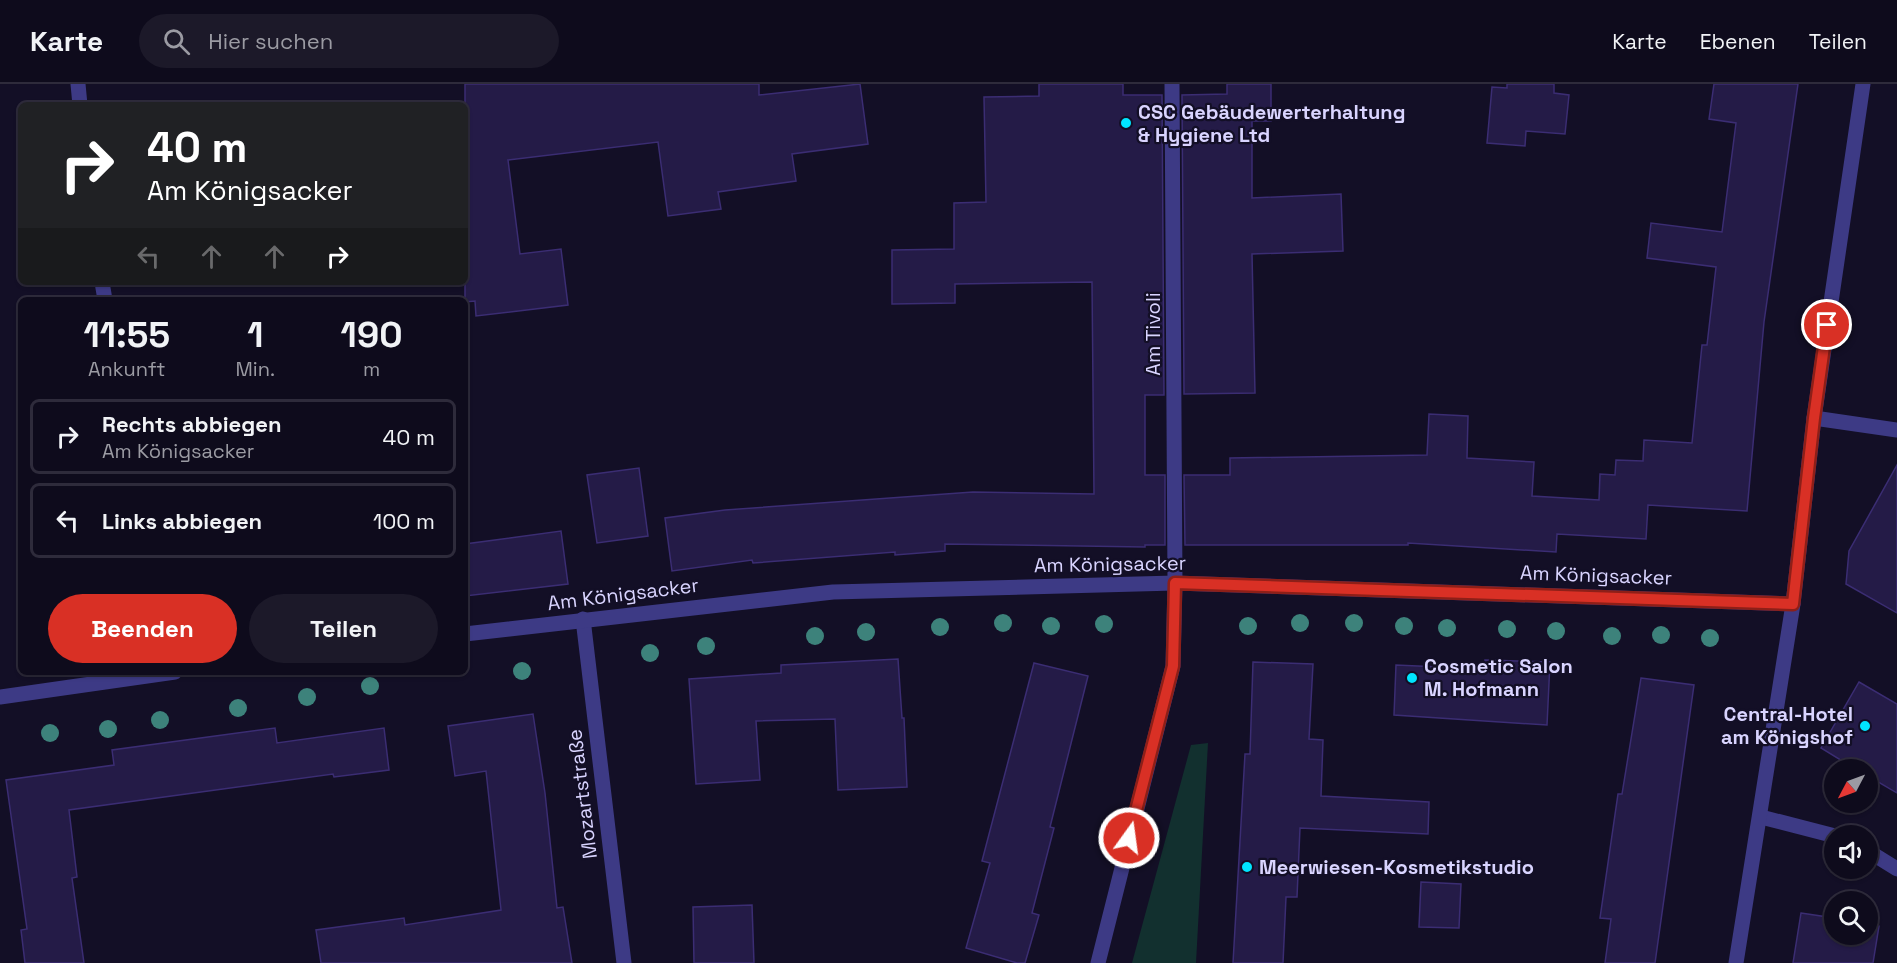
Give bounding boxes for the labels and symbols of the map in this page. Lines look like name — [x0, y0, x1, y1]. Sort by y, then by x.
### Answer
place label: CSC Gebäudewerterhaltung & Hygiene Ltd — [1138, 99, 1405, 148]
marker: CSC Gebäudewerterhaltung & Hygiene Ltd — [1119, 116, 1133, 130]
street label: Am Tivoli — [1140, 292, 1166, 376]
pin — [1801, 299, 1852, 350]
street label: Am Königsacker — [1034, 550, 1186, 578]
street label: Am Königsacker — [1519, 559, 1673, 591]
street label: Am Königsacker — [546, 572, 700, 616]
place label: Cosmetic Salon M. Hofmann — [1424, 653, 1573, 702]
marker: Cosmetic Salon M. Hofmann — [1405, 671, 1419, 685]
place label: Central-Hotel am Königshof — [1721, 701, 1853, 750]
marker: Central-Hotel am Königshof — [1858, 719, 1872, 733]
street label: Mozartstraße — [561, 728, 603, 860]
north arrow — [1824, 759, 1878, 813]
position arrow — [1097, 806, 1161, 870]
place label: Meerwiesen-Kosmetikstudio — [1259, 854, 1534, 880]
marker: Meerwiesen-Kosmetikstudio — [1240, 860, 1254, 874]

